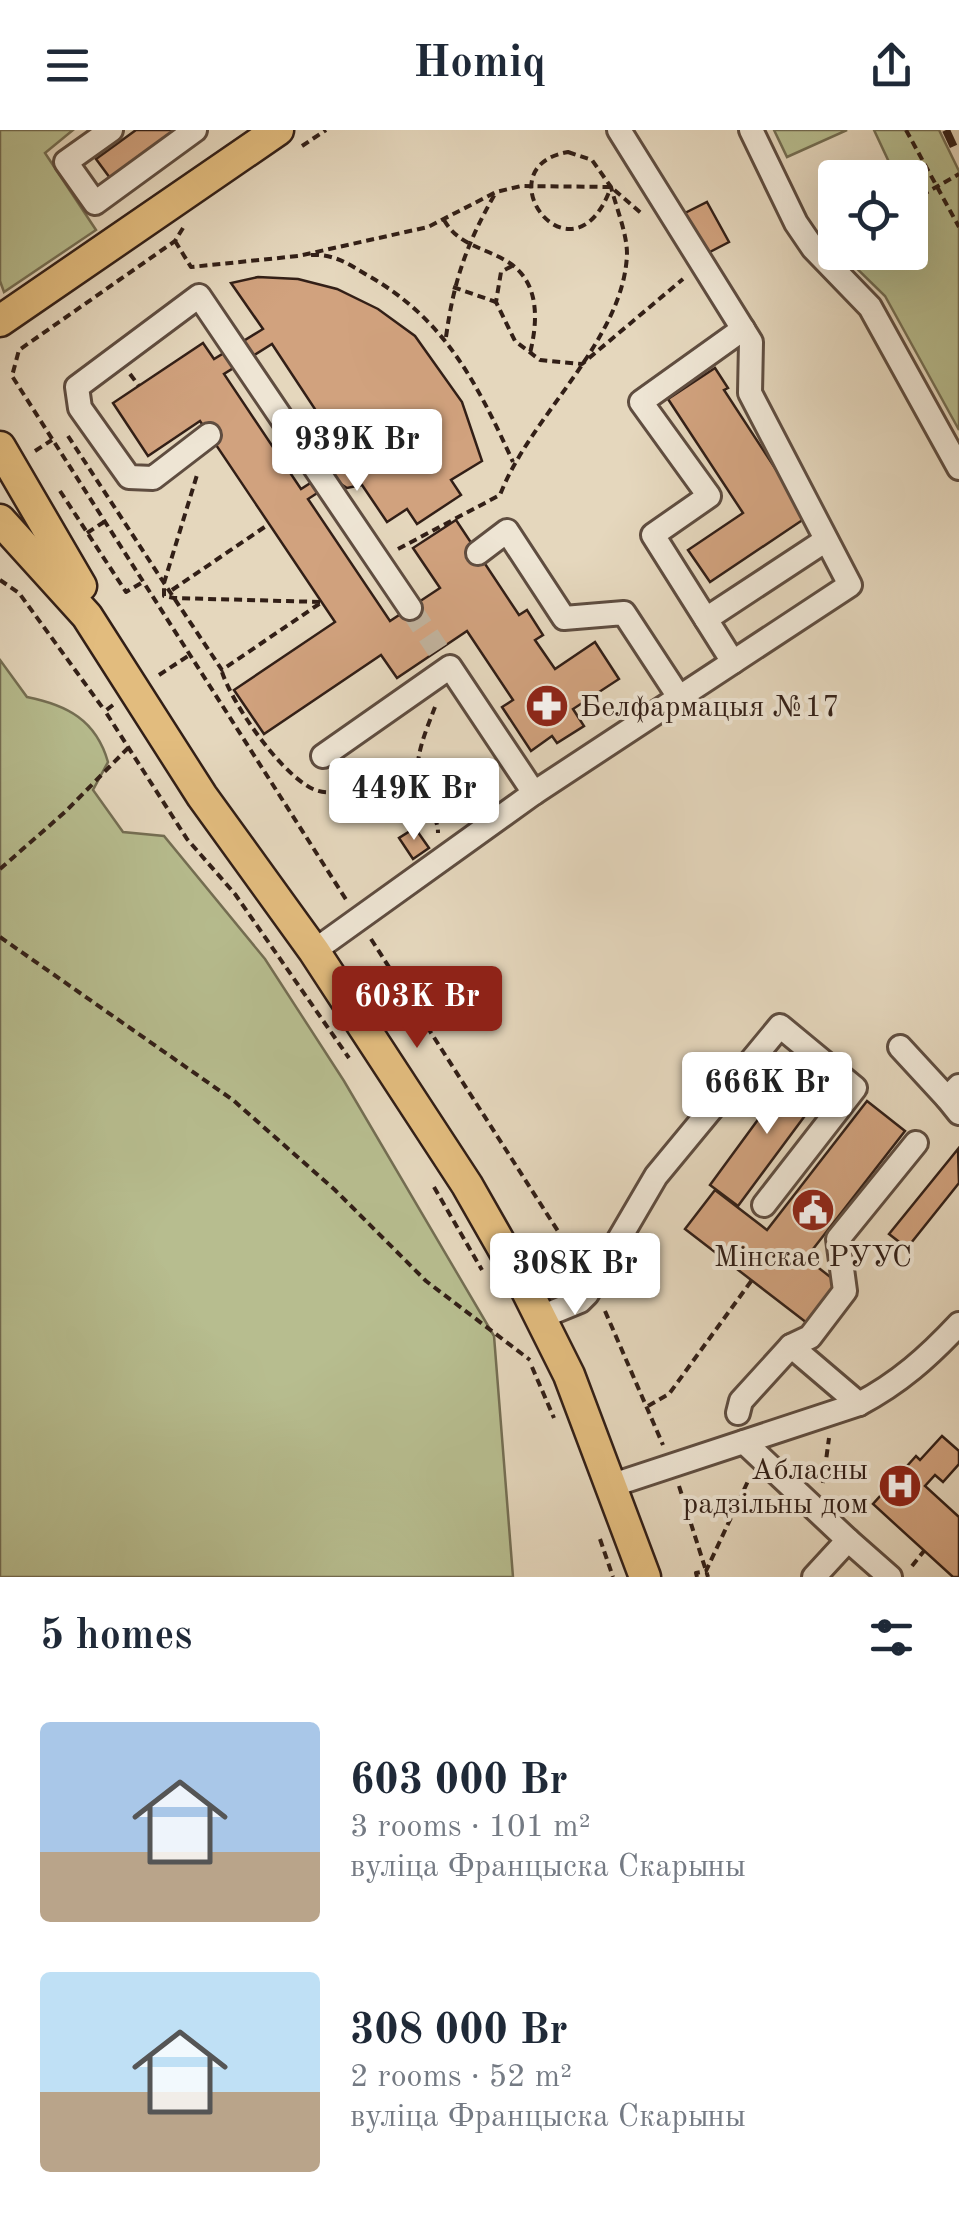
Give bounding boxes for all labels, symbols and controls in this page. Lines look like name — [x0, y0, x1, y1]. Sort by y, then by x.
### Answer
icon: menu — [40, 38, 95, 93]
icon: share — [864, 38, 919, 93]
text: Homiq — [413, 42, 546, 87]
map controls — [818, 160, 928, 270]
button: locate — [818, 160, 928, 270]
pin: 939K Br — [265, 409, 449, 494]
text: 939K Br — [294, 425, 420, 457]
pharmacy icon: Белфармацыя №17 — [524, 683, 570, 729]
place label: Белфармацыя №17 — [580, 693, 840, 723]
pin: 449K Br — [322, 758, 506, 843]
text: 449K Br — [351, 774, 477, 806]
pin: 603K Br — [325, 966, 509, 1051]
text: 603K Br — [354, 982, 480, 1014]
pin: 666K Br — [675, 1052, 859, 1137]
text: 666K Br — [704, 1068, 830, 1100]
public building icon: Мінскае РУУС — [790, 1187, 836, 1233]
pin: 308K Br — [483, 1233, 667, 1318]
place label: Мінскае РУУС — [714, 1243, 912, 1273]
text: 308K Br — [512, 1249, 638, 1281]
place label: Абласны радзільны дом — [683, 1456, 868, 1520]
hospital icon: Абласны радзільны дом — [877, 1463, 923, 1509]
icon: filters — [864, 1610, 919, 1665]
text: 5 homes — [40, 1616, 192, 1658]
text: 603 000 Br — [350, 1761, 568, 1803]
icon: home — [120, 1762, 240, 1882]
text: 3 rooms · 101 m² — [350, 1812, 591, 1844]
text: вуліца Францыска Скарыны — [350, 1852, 746, 1884]
text: 308 000 Br — [350, 2011, 568, 2053]
icon: home — [120, 2012, 240, 2132]
text: 2 rooms · 52 m² — [350, 2062, 572, 2094]
text: вуліца Францыска Скарыны — [350, 2102, 746, 2134]

